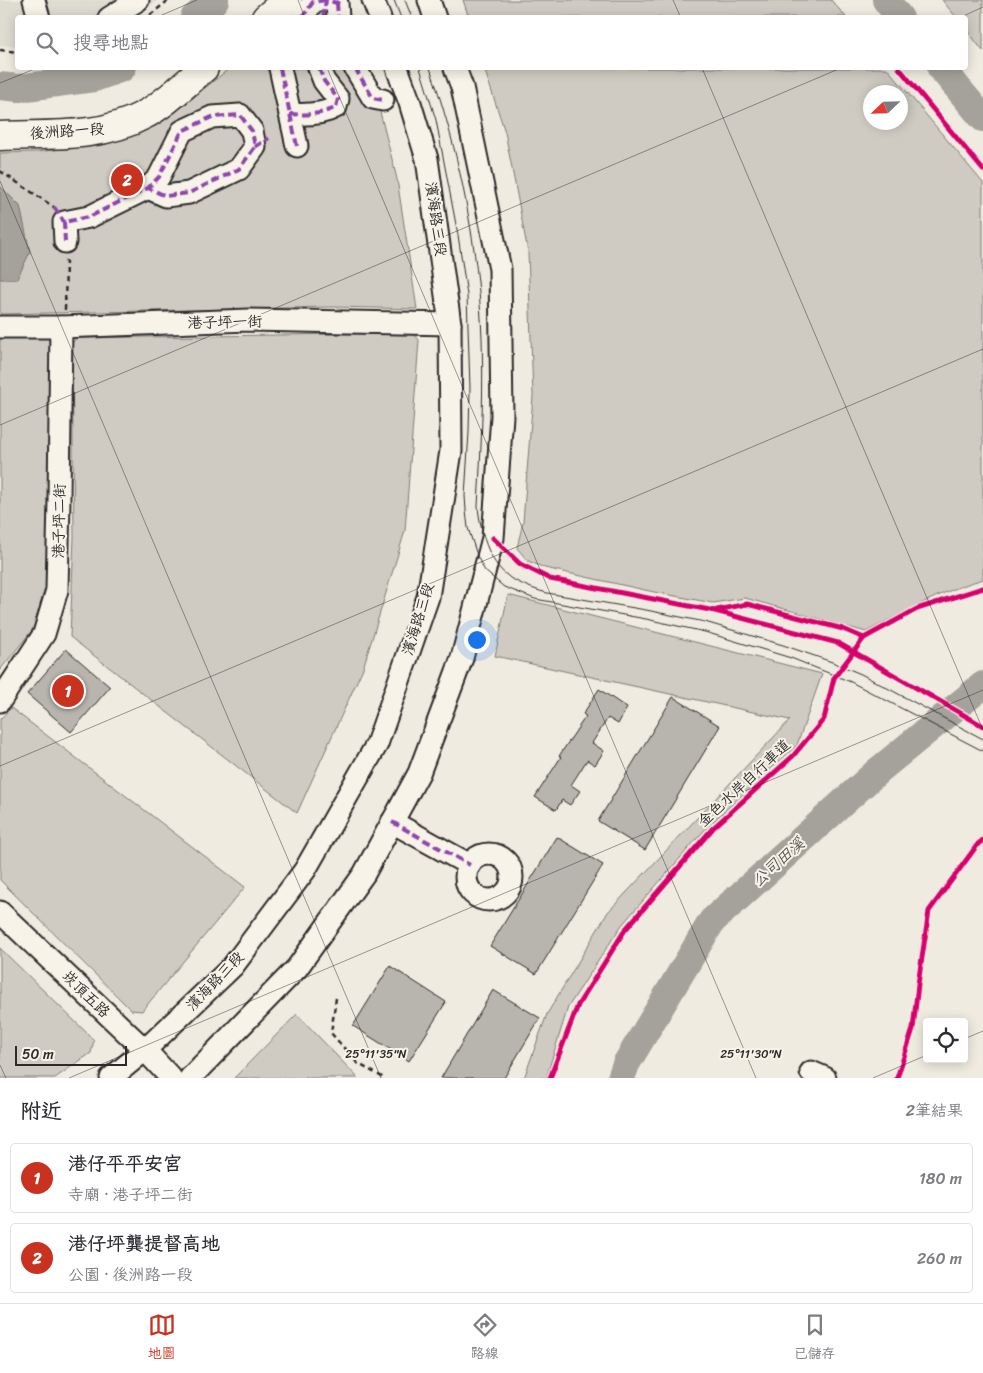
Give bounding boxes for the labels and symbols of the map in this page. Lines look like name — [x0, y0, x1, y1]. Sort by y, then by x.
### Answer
north arrow — [863, 85, 908, 130]
street label: 後洲路一段 — [29, 115, 105, 147]
pin: 2 — [111, 161, 143, 199]
street label: 濱海路三段 — [418, 180, 454, 258]
street label: 港子坪一街 — [187, 308, 263, 336]
street label: 港子坪二街 — [45, 483, 73, 559]
street label: 濱海路三段 — [395, 579, 441, 659]
your location — [464, 627, 490, 653]
pin: 1 — [52, 672, 84, 710]
street label: 金色水岸自行車道 — [691, 733, 797, 833]
water label: 公司田溪 — [745, 829, 812, 894]
street label: 濱海路三段 — [180, 945, 250, 1017]
street label: 崁頂五路 — [55, 964, 117, 1024]
scale bar — [15, 1043, 128, 1066]
text: 25°11'35"N — [345, 1043, 407, 1065]
text: 25°11'30"N — [720, 1043, 782, 1065]

